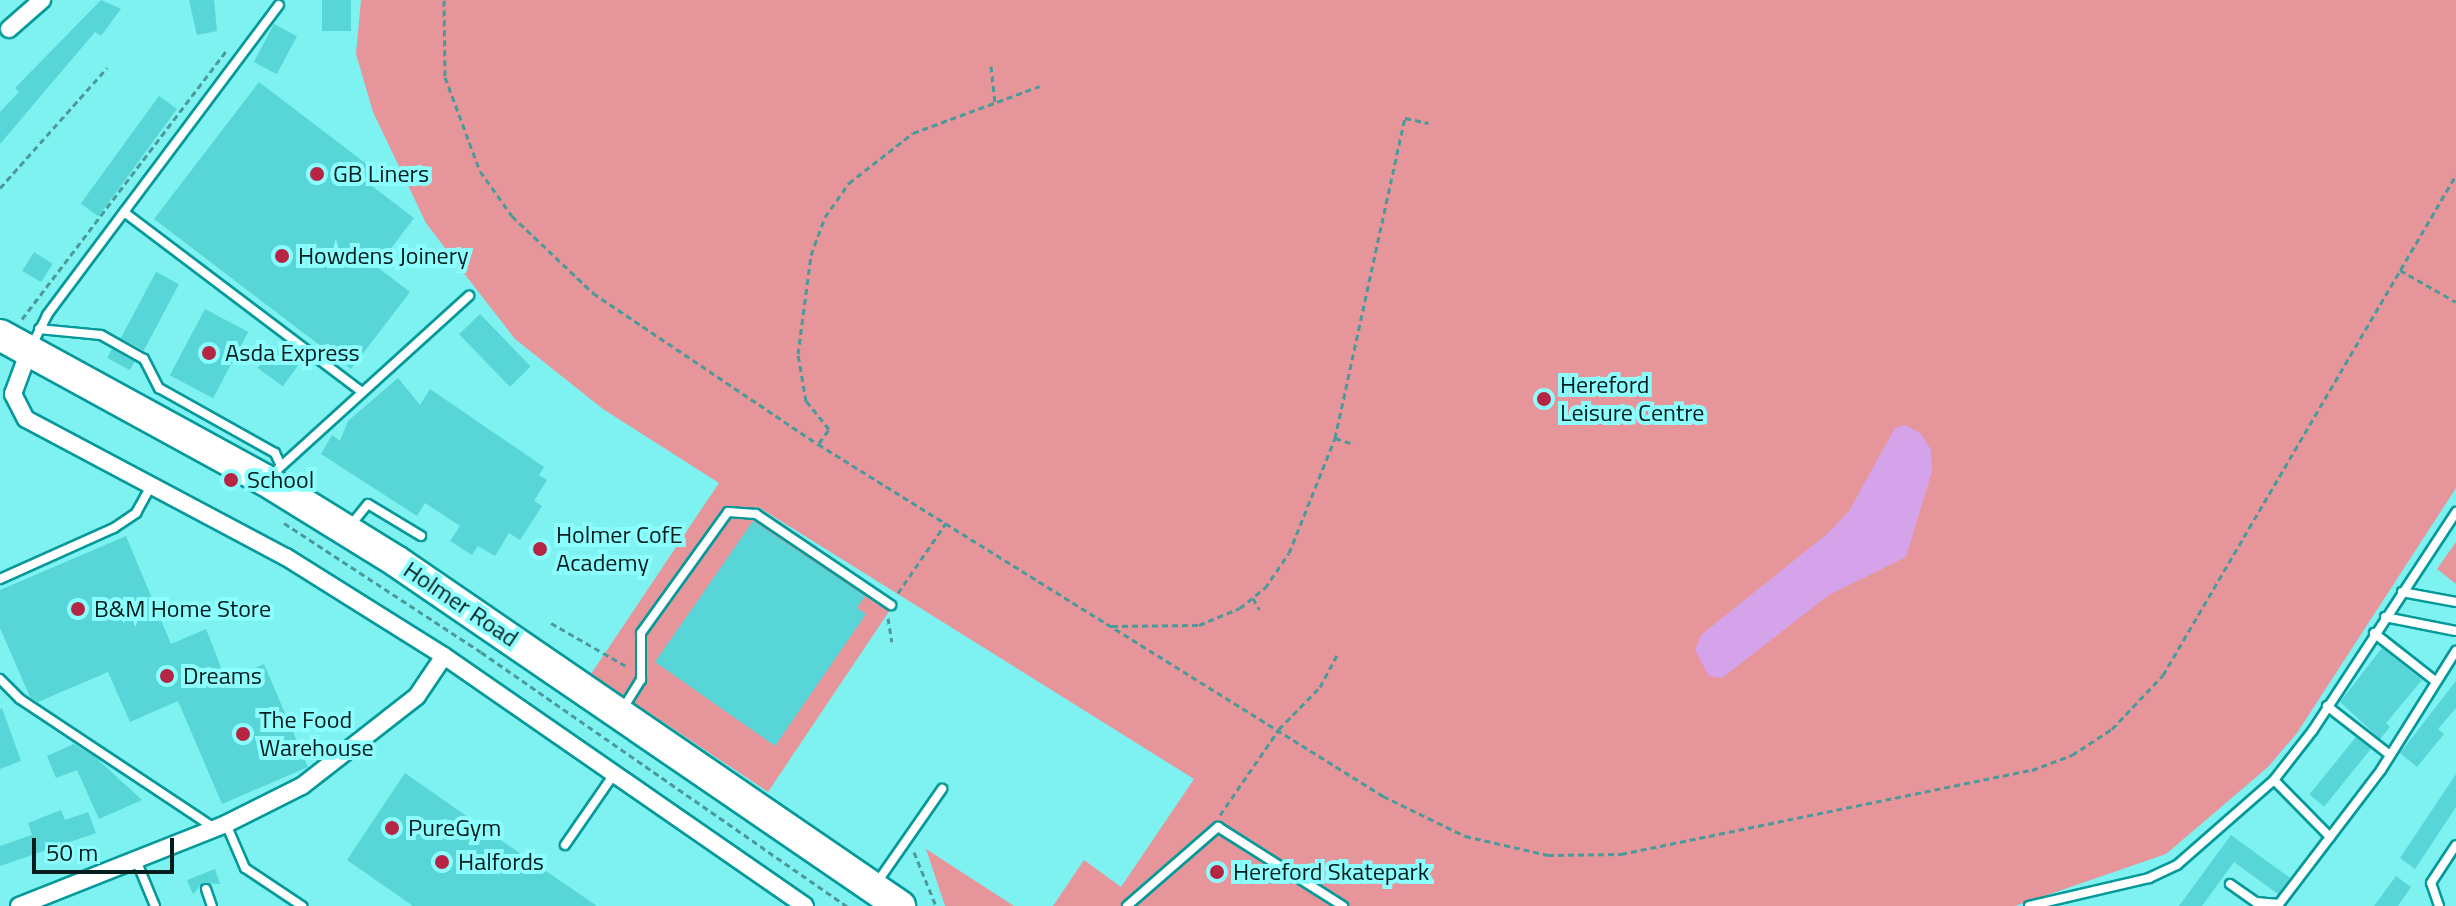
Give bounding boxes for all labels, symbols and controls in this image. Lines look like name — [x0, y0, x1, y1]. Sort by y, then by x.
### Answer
place label: GB Liners — [333, 160, 429, 188]
marker: GB Liners — [308, 165, 326, 183]
place label: Howdens Joinery — [298, 242, 469, 270]
marker: Howdens Joinery — [273, 247, 291, 265]
place label: Asda Express — [225, 339, 360, 367]
marker: Asda Express — [200, 344, 218, 362]
place label: Hereford Leisure Centre — [1560, 371, 1704, 427]
marker: Hereford Leisure Centre — [1535, 390, 1553, 408]
place label: School — [247, 466, 314, 494]
marker: School — [222, 471, 240, 489]
place label: Holmer CofE Academy — [556, 521, 683, 577]
marker: Holmer CofE Academy — [531, 540, 549, 558]
street label: Holmer Road — [398, 555, 524, 653]
place label: B&M Home Store — [94, 595, 271, 623]
marker: B&M Home Store — [69, 600, 87, 618]
place label: Dreams — [183, 662, 262, 690]
marker: Dreams — [158, 667, 176, 685]
place label: The Food Warehouse — [259, 706, 374, 762]
marker: The Food Warehouse — [234, 725, 252, 743]
place label: PureGym — [408, 814, 501, 842]
marker: PureGym — [383, 819, 401, 837]
scale bar — [36, 822, 178, 872]
text: 50 m — [46, 834, 98, 870]
place label: Halfords — [458, 848, 544, 876]
marker: Halfords — [433, 853, 451, 871]
place label: Hereford Skatepark — [1233, 858, 1429, 886]
marker: Hereford Skatepark — [1208, 863, 1226, 881]

